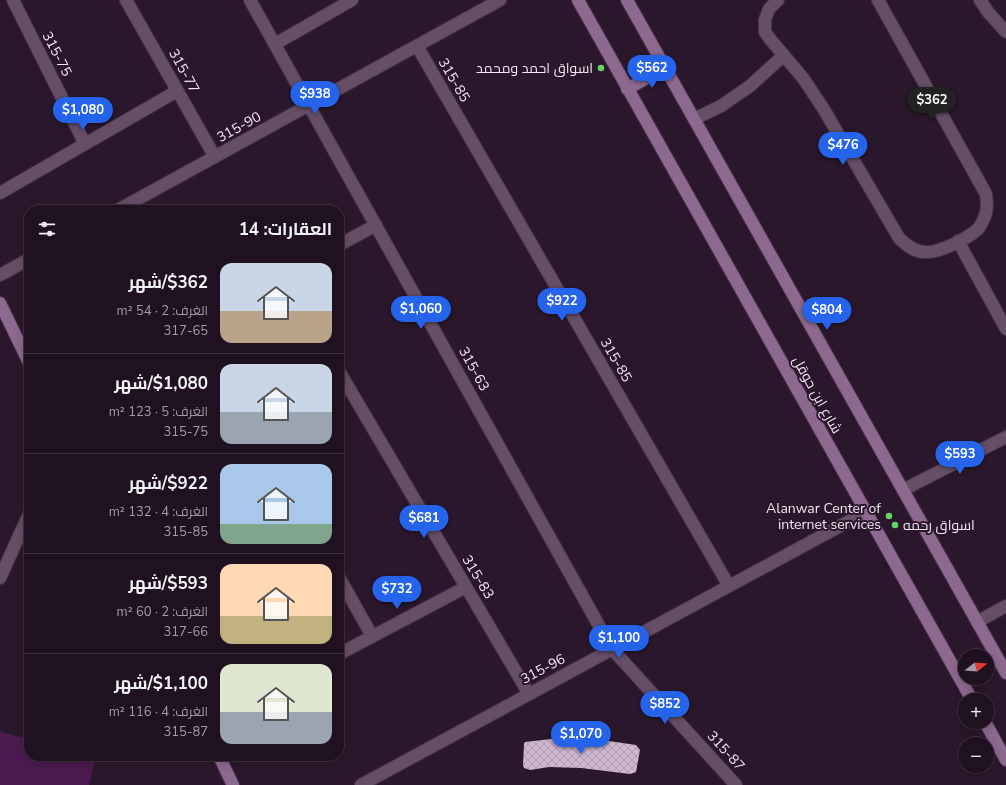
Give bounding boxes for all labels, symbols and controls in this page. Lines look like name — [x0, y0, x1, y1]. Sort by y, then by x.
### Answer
street label: 315-75 — [38, 28, 76, 80]
street label: 315-77 — [164, 45, 204, 97]
street label: 315-85 — [434, 54, 474, 106]
pin: $562 — [628, 55, 676, 89]
place label: اسواق احمد ومحمد — [476, 59, 593, 78]
text: $562 — [636, 59, 668, 77]
marker: اسواق احمد ومحمد — [596, 63, 606, 73]
pin: $938 — [291, 81, 339, 115]
text: $938 — [299, 85, 331, 103]
pin: $362 — [908, 87, 956, 121]
text: $362 — [916, 91, 948, 109]
pin: $1,080 — [50, 97, 116, 131]
text: $1,080 — [62, 101, 104, 119]
street label: 315-90 — [213, 107, 265, 147]
pin: $476 — [819, 132, 867, 166]
text: $476 — [827, 136, 859, 154]
icon: filters — [36, 218, 58, 240]
text: العقارات: 14 — [239, 218, 332, 241]
text: $362/شهر — [129, 271, 208, 294]
icon: home — [252, 279, 300, 327]
pin: $922 — [538, 288, 586, 322]
text: $922 — [546, 292, 578, 310]
pin: $1,060 — [388, 296, 454, 330]
pin: $804 — [803, 297, 851, 331]
text: $1,060 — [400, 300, 442, 318]
text: $804 — [811, 301, 843, 319]
text: الغرف: 2 · 54 m² — [117, 302, 208, 320]
text: 317-65 — [163, 322, 208, 340]
street label: 315-85 — [596, 334, 636, 386]
street label: 315-63 — [454, 343, 494, 395]
street label: شارع ابن حوقل — [788, 353, 846, 437]
text: $1,080/شهر — [114, 372, 208, 395]
icon: home — [252, 380, 300, 428]
text: الغرف: 5 · 123 m² — [109, 403, 208, 421]
text: 315-75 — [163, 423, 208, 441]
pin: $593 — [936, 441, 984, 475]
text: $593 — [944, 445, 976, 463]
text: $922/شهر — [129, 472, 208, 495]
icon: home — [252, 480, 300, 528]
place label: Alanwar Center of internet services — [766, 499, 881, 534]
text: الغرف: 4 · 132 m² — [109, 503, 208, 521]
pin: $681 — [400, 505, 448, 539]
text: $681 — [408, 509, 440, 527]
marker: Alanwar Center of internet services — [884, 511, 894, 521]
place label: اسواق رحمه — [903, 516, 975, 535]
marker: اسواق رحمه — [890, 520, 900, 530]
text: 315-85 — [163, 523, 208, 541]
street label: 315-83 — [458, 552, 498, 602]
text: $593/شهر — [129, 572, 208, 595]
pin: $732 — [373, 576, 421, 610]
icon: home — [252, 580, 300, 628]
text: $732 — [381, 580, 413, 598]
text: الغرف: 2 · 60 m² — [117, 603, 208, 621]
text: 317-66 — [163, 623, 208, 641]
pin: $1,100 — [586, 625, 652, 659]
text: $1,100 — [598, 629, 640, 647]
street label: 315-96 — [517, 649, 569, 689]
north arrow — [958, 649, 994, 685]
map controls — [958, 649, 994, 773]
text: $1,100/شهر — [114, 672, 208, 695]
icon: home — [252, 680, 300, 728]
pin: $852 — [641, 691, 689, 725]
button: + — [958, 693, 994, 729]
text: $852 — [649, 695, 681, 713]
text: الغرف: 4 · 116 m² — [109, 703, 208, 721]
pin: $1,070 — [548, 721, 614, 755]
text: 315-87 — [163, 723, 208, 741]
text: $1,070 — [560, 725, 602, 743]
street label: 315-87 — [703, 727, 749, 775]
button: − — [958, 737, 994, 773]

